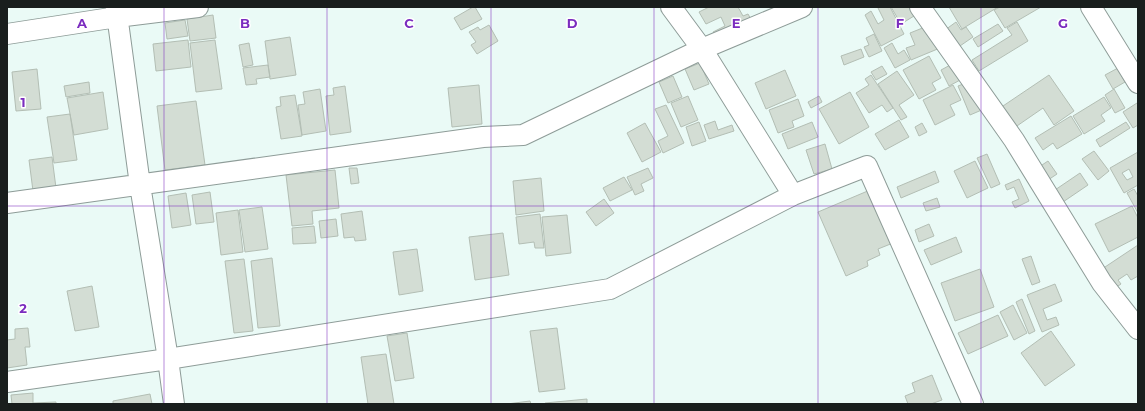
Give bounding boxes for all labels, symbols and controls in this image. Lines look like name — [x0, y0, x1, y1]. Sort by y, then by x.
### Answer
text: A — [76, 15, 88, 31]
text: B — [240, 15, 250, 31]
text: C — [404, 15, 414, 31]
text: D — [567, 15, 578, 31]
text: E — [732, 15, 741, 31]
text: F — [896, 15, 904, 31]
text: G — [1058, 15, 1068, 31]
text: 1 — [20, 94, 26, 110]
text: 2 — [19, 300, 27, 316]

